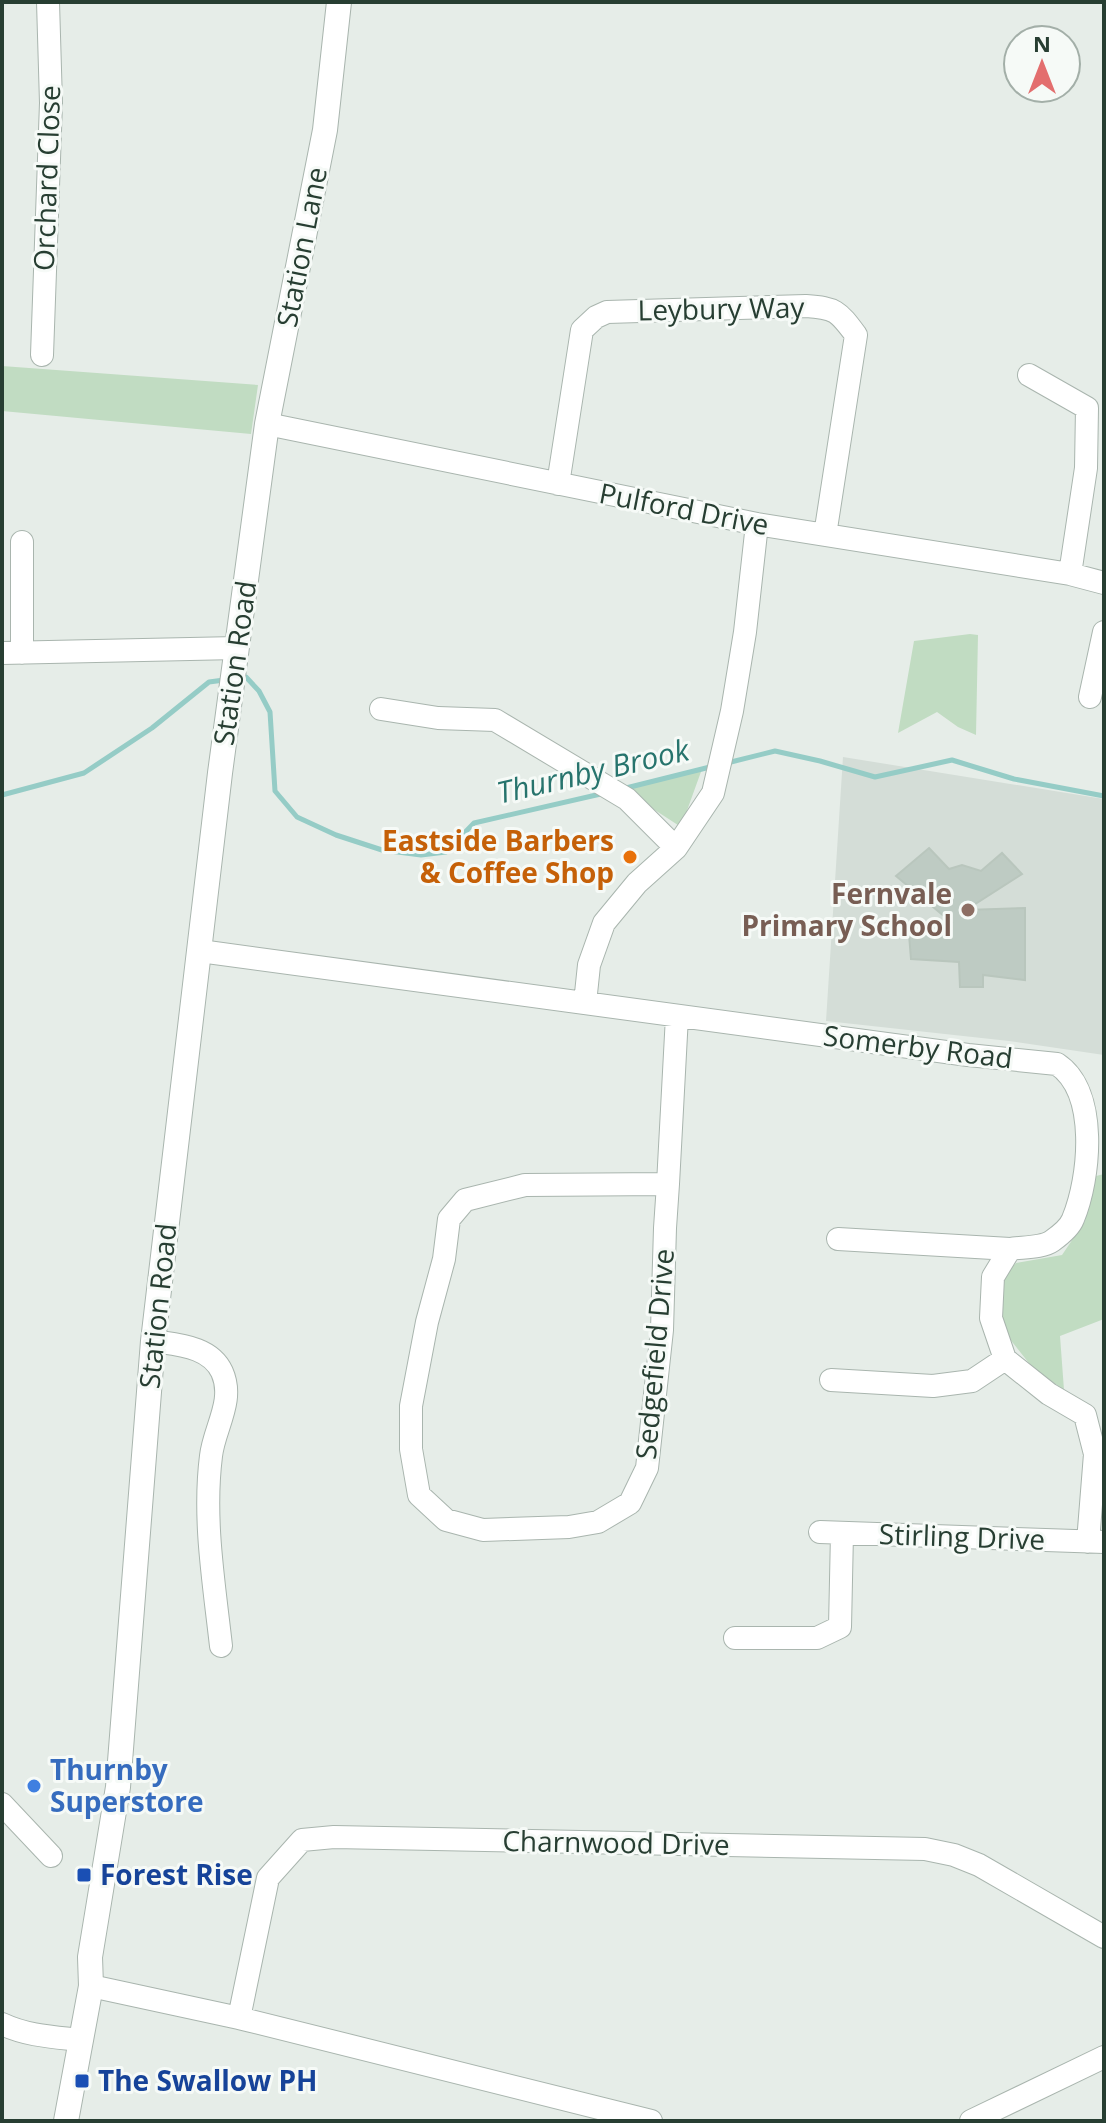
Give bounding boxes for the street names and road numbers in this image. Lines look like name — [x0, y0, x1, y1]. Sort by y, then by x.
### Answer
street label: Orchard Close — [24, 84, 68, 271]
street label: Station Lane — [267, 164, 335, 330]
street label: Leybury Way — [637, 288, 806, 328]
street label: Pulford Drive — [596, 473, 772, 543]
street label: Station Road — [204, 578, 264, 748]
street label: Somerby Road — [821, 1016, 1015, 1076]
street label: Station Road — [129, 1221, 185, 1390]
street label: Sedgefield Drive — [626, 1247, 682, 1461]
street label: Stirling Drive — [878, 1514, 1046, 1558]
street label: Charnwood Drive — [502, 1821, 730, 1863]

